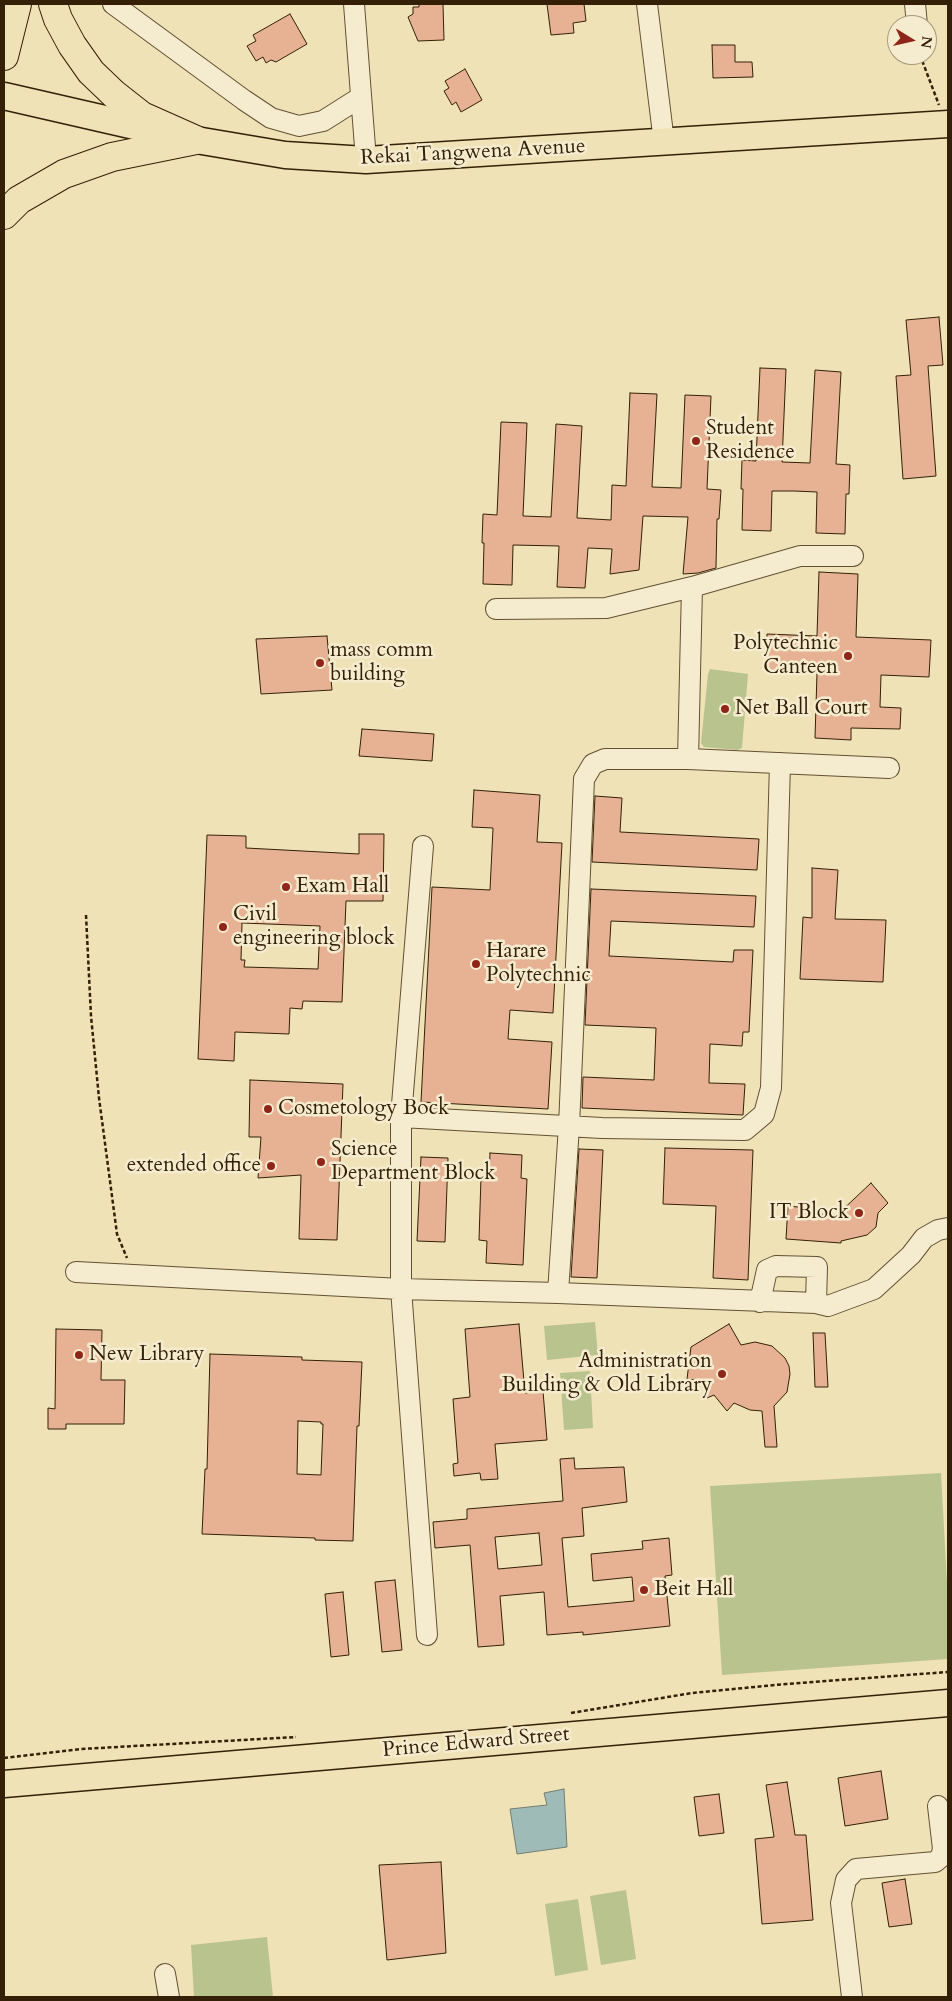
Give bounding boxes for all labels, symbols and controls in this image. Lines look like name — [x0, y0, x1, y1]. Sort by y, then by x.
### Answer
north arrow — [887, 15, 937, 65]
text: N — [916, 35, 937, 50]
street label: Rekai Tangwena Avenue — [360, 135, 586, 171]
place label: Student Residence — [706, 416, 795, 466]
marker: Student Residence — [690, 435, 702, 447]
place label: Polytechnic Canteen — [733, 631, 838, 681]
place label: mass comm building — [330, 638, 433, 688]
marker: Polytechnic Canteen — [842, 650, 854, 662]
marker: mass comm building — [314, 657, 326, 669]
place label: Net Ball Court — [735, 696, 868, 722]
marker: Net Ball Court — [719, 703, 731, 715]
place label: Exam Hall — [296, 874, 389, 900]
marker: Exam Hall — [280, 881, 292, 893]
place label: Civil engineering block — [233, 902, 395, 952]
marker: Civil engineering block — [217, 921, 229, 933]
place label: Harare Polytechnic — [486, 939, 591, 989]
marker: Harare Polytechnic — [470, 958, 482, 970]
place label: Cosmetology Bock — [278, 1096, 449, 1122]
marker: Cosmetology Bock — [262, 1103, 274, 1115]
place label: Science Department Block — [331, 1137, 495, 1187]
place label: extended office — [127, 1153, 261, 1179]
marker: Science Department Block — [315, 1156, 327, 1168]
marker: extended office — [265, 1160, 277, 1172]
place label: IT Block — [769, 1200, 849, 1226]
marker: IT Block — [853, 1207, 865, 1219]
place label: New Library — [89, 1342, 204, 1368]
marker: New Library — [73, 1349, 85, 1361]
place label: Administration Building & Old Library — [502, 1349, 712, 1399]
marker: Administration Building & Old Library — [716, 1368, 728, 1380]
place label: Beit Hall — [654, 1577, 733, 1603]
marker: Beit Hall — [638, 1584, 650, 1596]
street label: Prince Edward Street — [381, 1722, 571, 1764]

